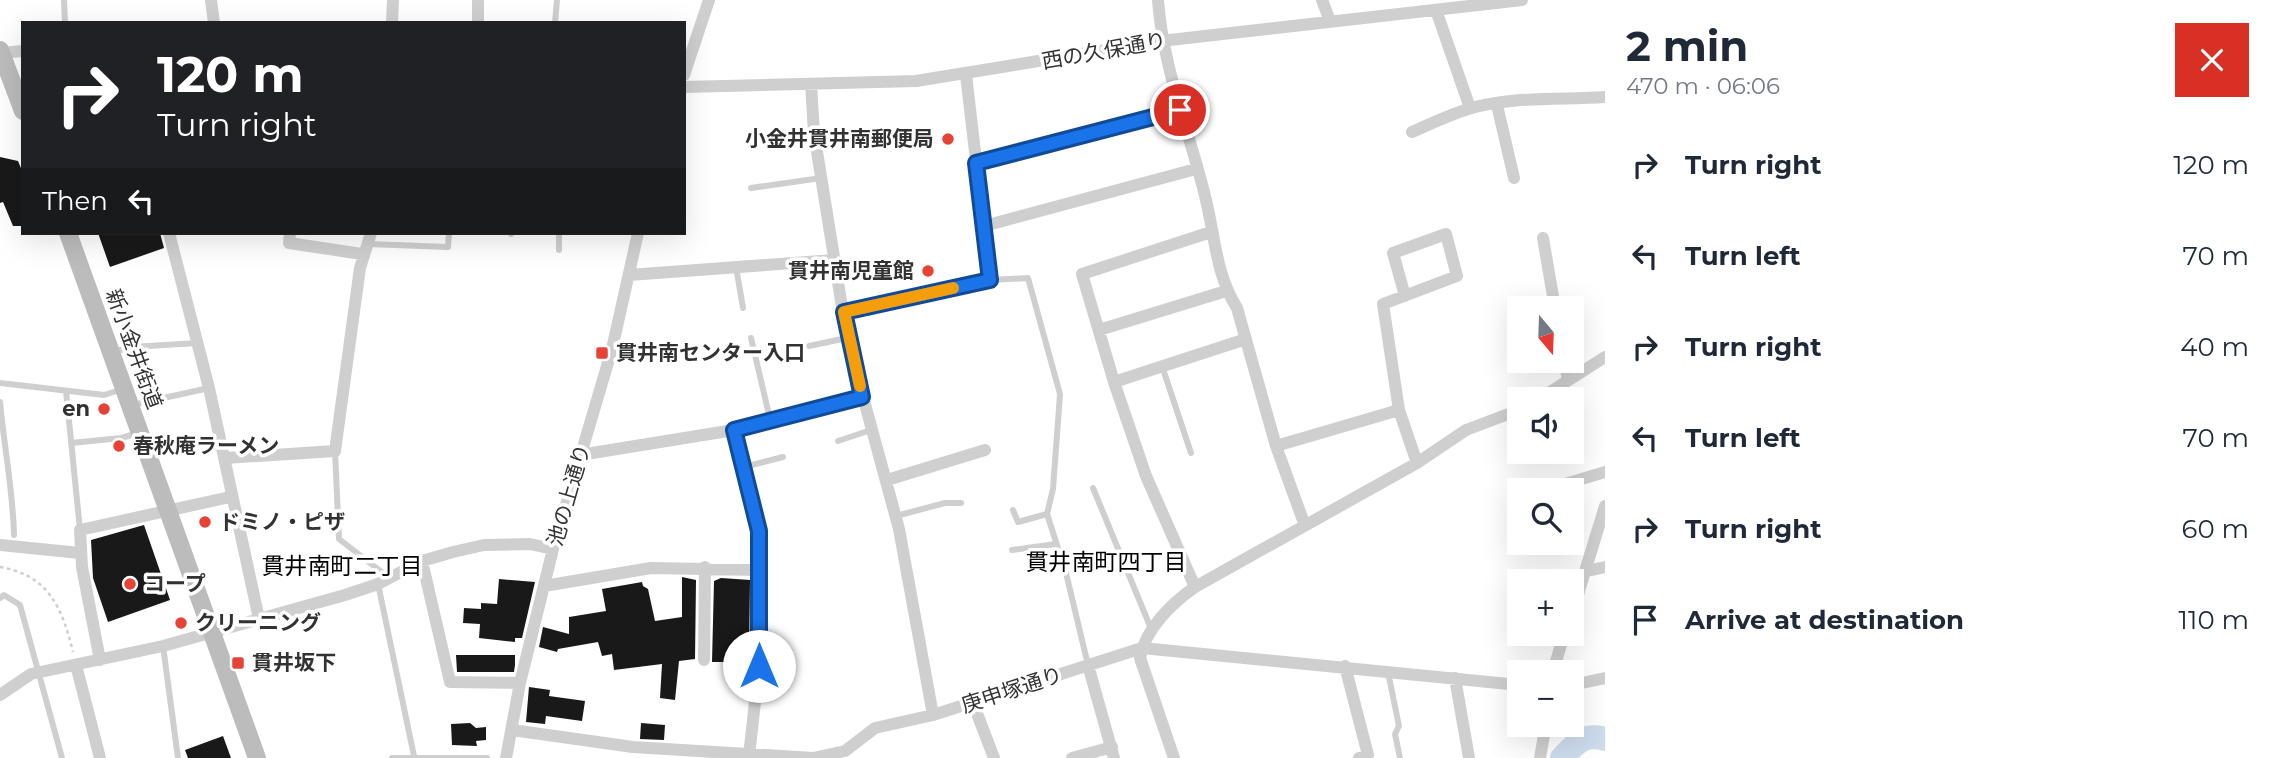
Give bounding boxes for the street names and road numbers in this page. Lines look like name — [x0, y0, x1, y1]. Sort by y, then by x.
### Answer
street label: 西の久保通り — [1040, 27, 1168, 74]
street label: 新小金井街道 — [101, 285, 168, 412]
street label: 池の上通り — [542, 441, 595, 549]
street label: 庚申塚通り — [958, 661, 1066, 718]

